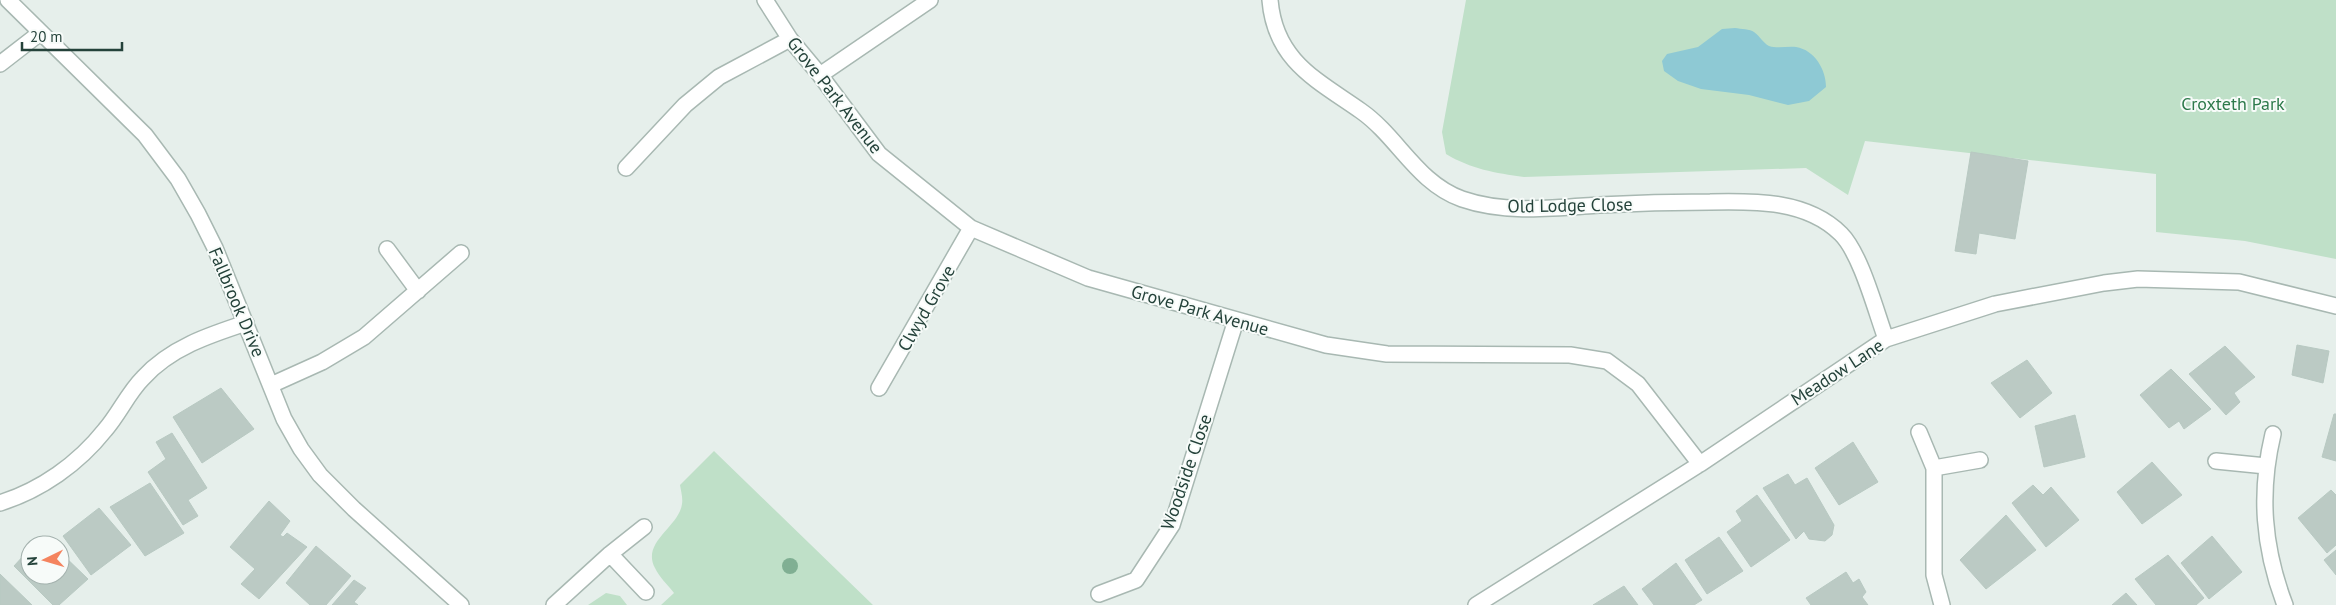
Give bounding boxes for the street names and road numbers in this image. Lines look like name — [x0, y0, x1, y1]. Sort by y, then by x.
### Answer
street label: Grove Park Avenue — [782, 32, 888, 158]
street label: Old Lodge Close — [1507, 192, 1633, 218]
street label: Fallbrook Drive — [204, 244, 270, 360]
street label: Clwyd Grove — [892, 261, 960, 355]
street label: Grove Park Avenue — [1129, 279, 1271, 341]
street label: Meadow Lane — [1786, 334, 1888, 410]
street label: Woodside Close — [1155, 411, 1217, 533]

